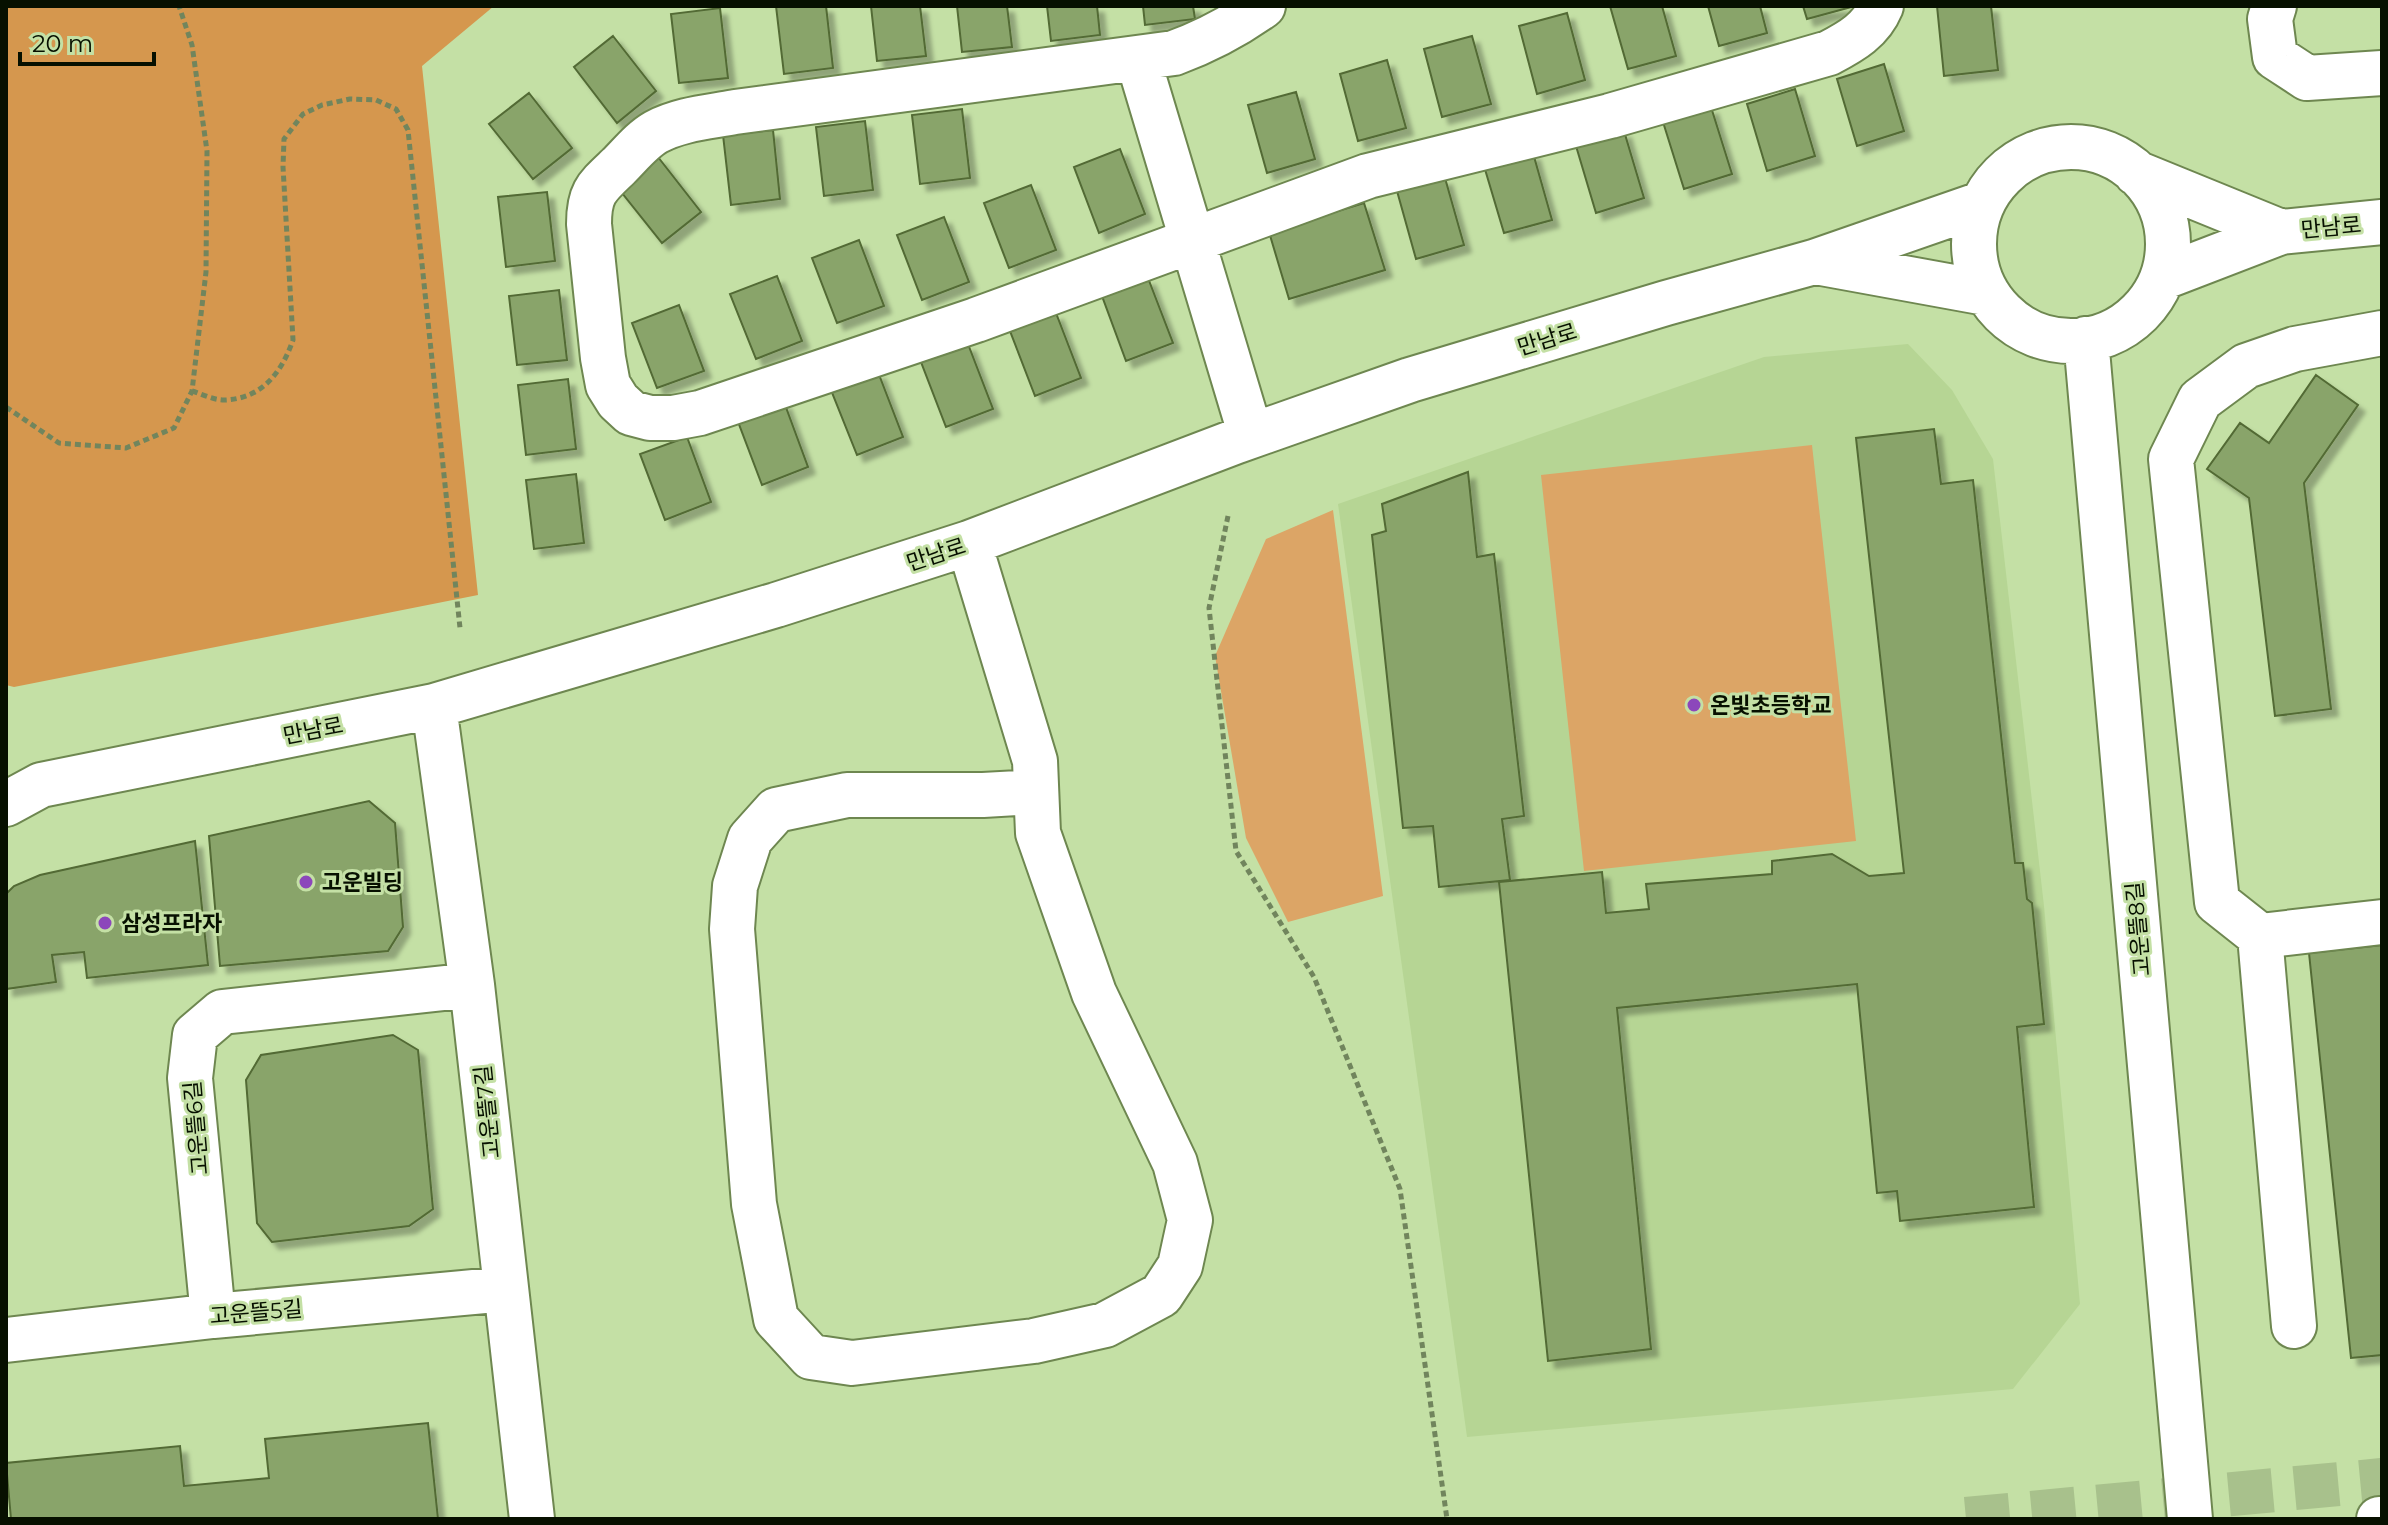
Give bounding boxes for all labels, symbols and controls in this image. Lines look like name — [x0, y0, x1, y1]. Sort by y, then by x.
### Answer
scale bar — [20, 16, 154, 66]
text: 20 m — [32, 29, 93, 58]
street label: 만남로 — [2300, 211, 2362, 244]
street label: 만남로 — [1514, 318, 1580, 361]
street label: 만남로 — [903, 532, 969, 577]
place label: 온빛초등학교 — [1710, 692, 1831, 719]
marker: 온빛초등학교 — [1685, 696, 1703, 714]
street label: 만남로 — [281, 711, 345, 750]
place label: 고운빌딩 — [322, 869, 403, 896]
marker: 고운빌딩 — [297, 873, 315, 891]
street label: 고운뜰8길 — [2121, 880, 2156, 977]
place label: 삼성프라자 — [121, 910, 222, 937]
marker: 삼성프라자 — [96, 914, 114, 932]
street label: 고운뜰7길 — [469, 1064, 506, 1160]
street label: 고운뜰6길 — [179, 1080, 214, 1176]
street label: 고운뜰5길 — [208, 1295, 304, 1330]

